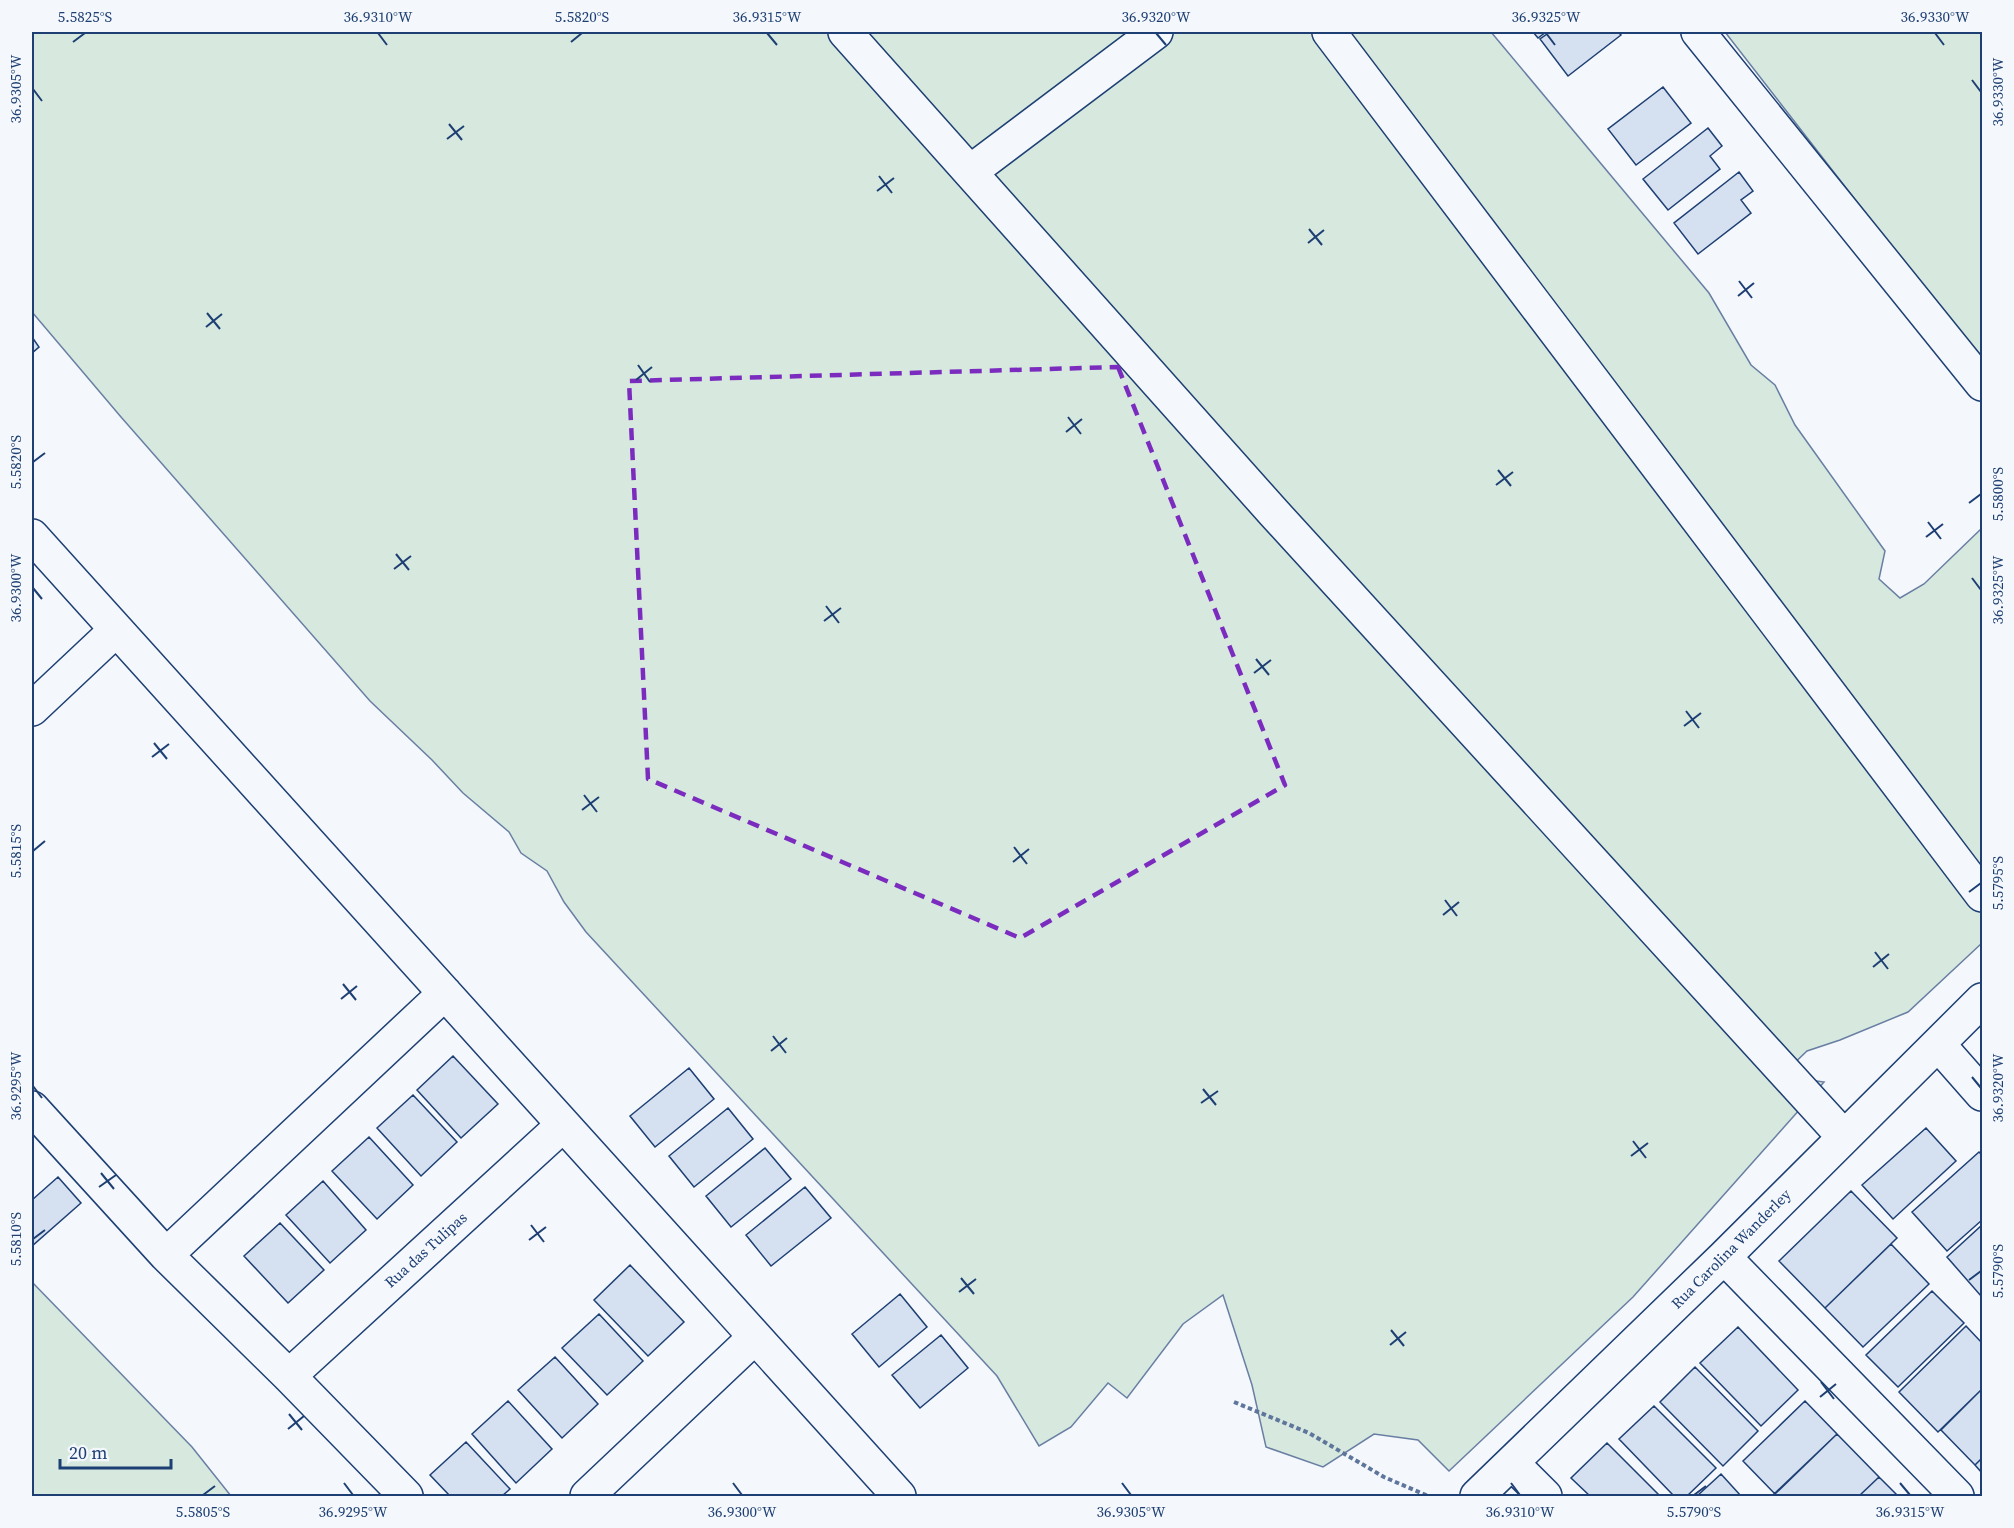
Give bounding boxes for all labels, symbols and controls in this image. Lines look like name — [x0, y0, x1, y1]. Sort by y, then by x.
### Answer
text: 5.5825°S — [58, 6, 113, 27]
text: 36.9310°W — [344, 6, 413, 27]
text: 5.5820°S — [555, 6, 610, 27]
text: 36.9315°W — [733, 6, 802, 27]
text: 36.9320°W — [1122, 6, 1191, 27]
text: 36.9325°W — [1512, 6, 1581, 27]
text: 36.9330°W — [1901, 6, 1970, 27]
text: 36.9305°W — [5, 54, 26, 123]
text: 36.9330°W — [1987, 57, 2008, 126]
text: 5.5820°S — [5, 434, 26, 489]
text: 5.5800°S — [1987, 466, 2008, 521]
text: 36.9300°W — [5, 553, 26, 622]
text: 36.9325°W — [1987, 555, 2008, 624]
text: 5.5815°S — [5, 823, 26, 878]
text: 5.5795°S — [1987, 855, 2008, 910]
text: 36.9295°W — [5, 1051, 26, 1120]
text: 36.9320°W — [1987, 1053, 2008, 1122]
street label: Rua Carolina Wanderley — [1666, 1184, 1795, 1313]
street label: Rua das Tulipas — [380, 1207, 471, 1292]
text: 5.5810°S — [5, 1211, 26, 1266]
text: 5.5790°S — [1987, 1243, 2008, 1298]
scale bar — [60, 1432, 171, 1470]
text: 20 m — [69, 1440, 107, 1465]
text: 5.5805°S — [176, 1501, 231, 1522]
text: 36.9295°W — [319, 1501, 388, 1522]
text: 36.9300°W — [708, 1501, 777, 1522]
text: 36.9305°W — [1097, 1501, 1166, 1522]
text: 36.9310°W — [1486, 1501, 1555, 1522]
text: 5.5790°S — [1667, 1501, 1722, 1522]
text: 36.9315°W — [1876, 1501, 1945, 1522]

